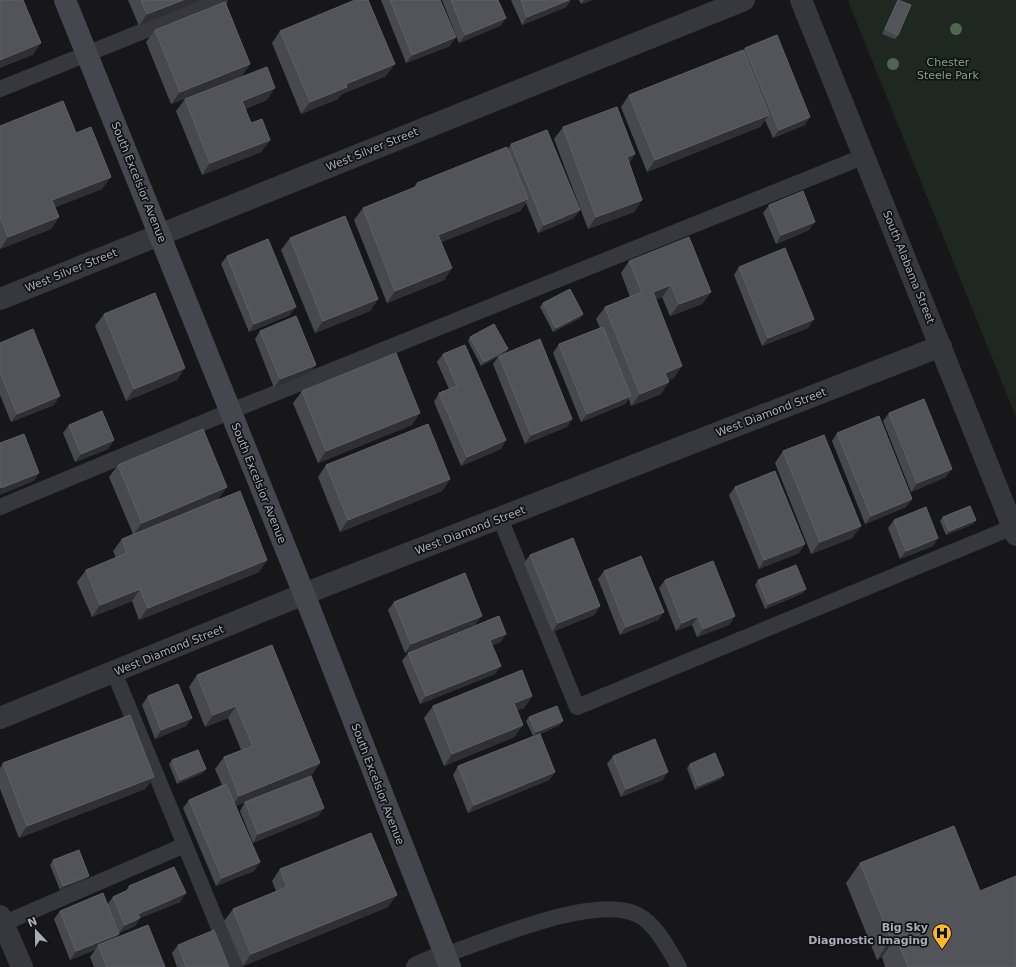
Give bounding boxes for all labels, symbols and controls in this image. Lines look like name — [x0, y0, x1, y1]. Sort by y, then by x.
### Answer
park label: Chester Steele Park — [917, 56, 980, 82]
street label: South Excelsior Avenue — [108, 120, 169, 245]
street label: West Silver Street — [324, 125, 421, 174]
street label: South Alabama Street — [880, 209, 937, 326]
street label: West Silver Street — [23, 246, 120, 295]
street label: West Diamond Street — [714, 385, 829, 440]
street label: South Excelsior Avenue — [228, 421, 289, 546]
street label: West Diamond Street — [413, 503, 528, 558]
street label: West Diamond Street — [112, 622, 227, 678]
street label: South Excelsior Avenue — [348, 722, 407, 847]
north arrow — [16, 911, 56, 951]
text: N — [26, 914, 39, 930]
place label: Big Sky Diagnostic Imaging — [808, 921, 928, 947]
hospital icon: Big Sky Diagnostic Imaging — [931, 922, 953, 950]

